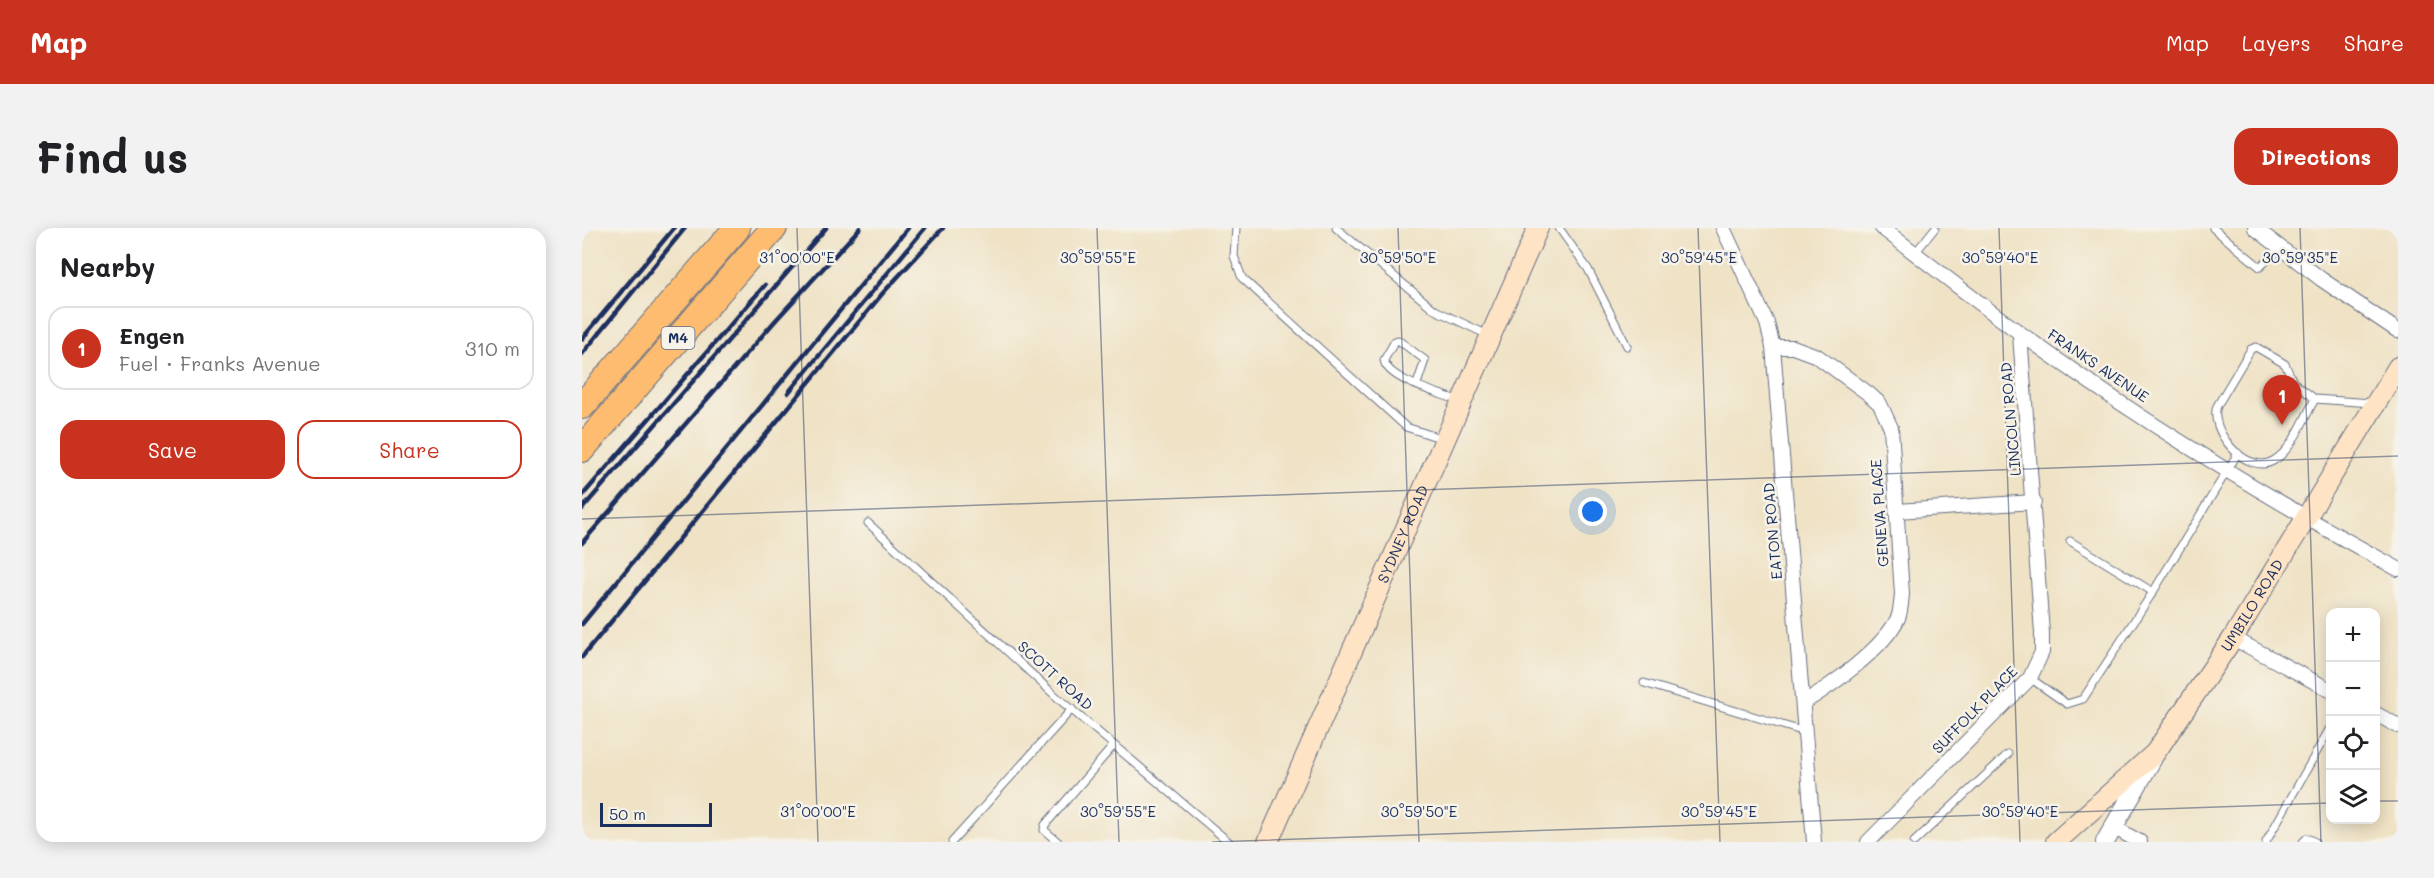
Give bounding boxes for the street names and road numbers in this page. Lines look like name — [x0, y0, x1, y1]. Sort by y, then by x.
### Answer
street label: FRANKS AVENUE — [2044, 324, 2153, 407]
road number: M4 — [662, 327, 694, 349]
street label: LINCOLN ROAD — [1995, 361, 2025, 477]
street label: GENEVA PLACE — [1865, 458, 1893, 568]
street label: SYDNEY ROAD — [1372, 482, 1433, 586]
street label: EATON ROAD — [1758, 482, 1786, 580]
street label: UMBILO ROAD — [2216, 555, 2288, 655]
street label: SCOTT ROAD — [1014, 636, 1098, 714]
street label: SUFFOLK PLACE — [1927, 661, 2022, 758]

